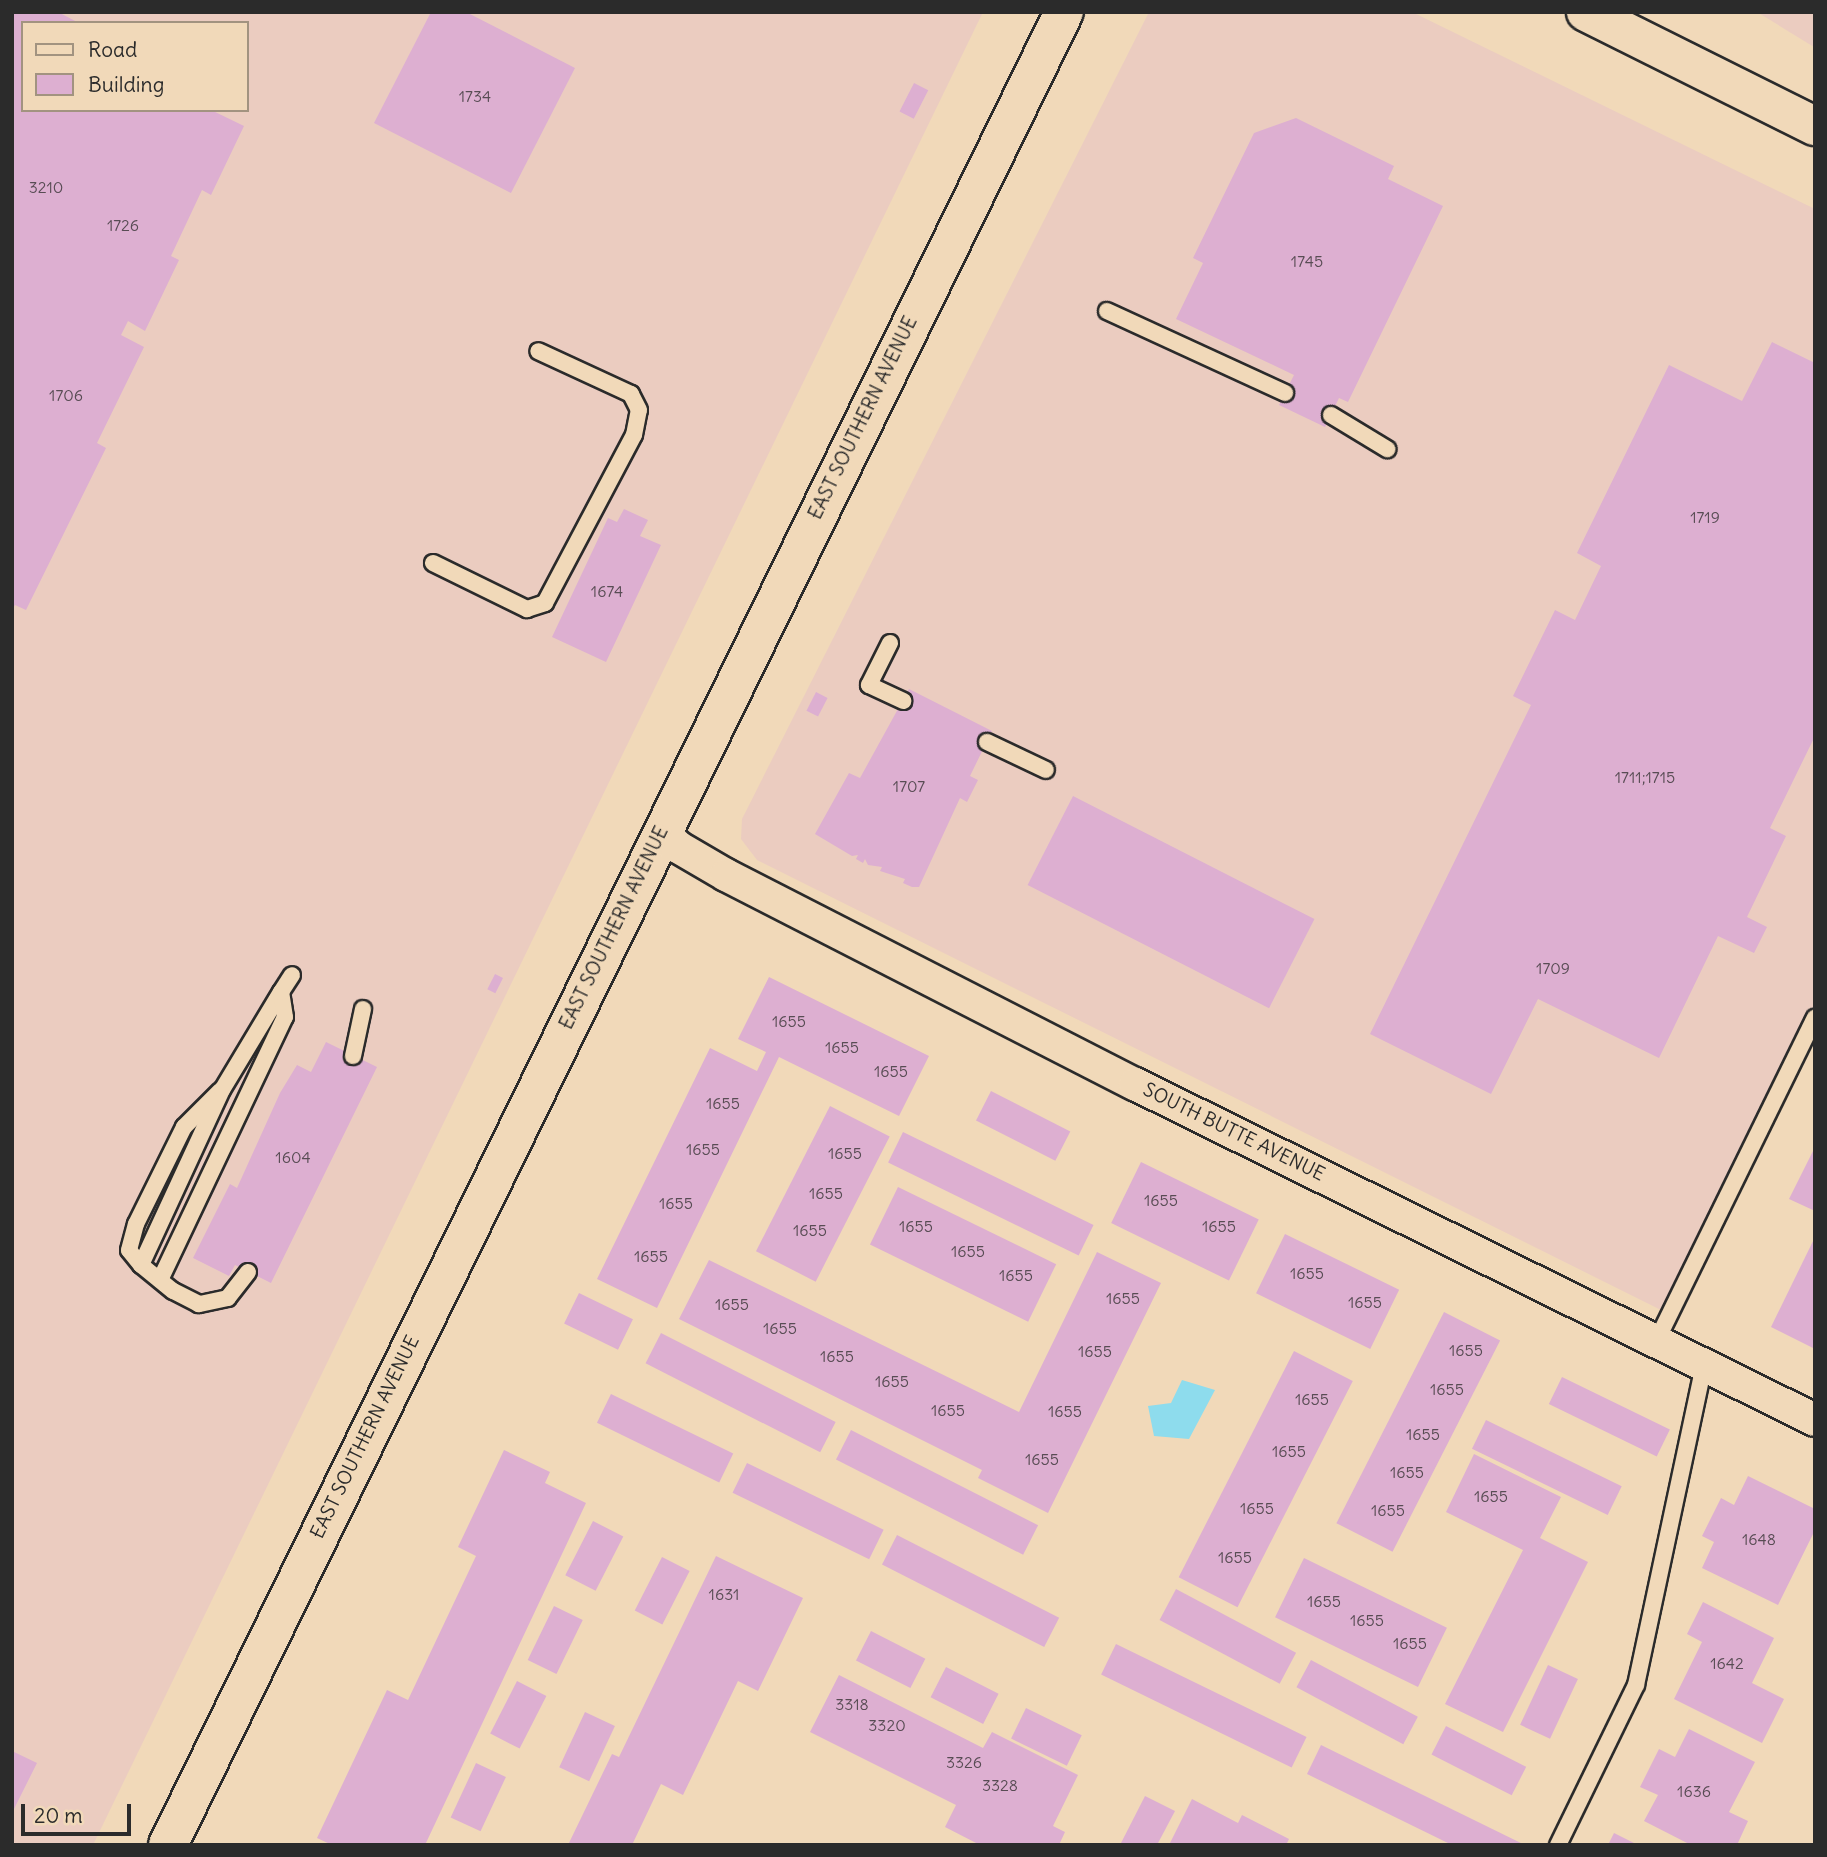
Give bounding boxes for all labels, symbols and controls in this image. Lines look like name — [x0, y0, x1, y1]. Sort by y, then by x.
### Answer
legend — [21, 21, 248, 112]
text: Road — [88, 36, 137, 63]
text: Building — [88, 71, 164, 98]
house number: 1734 — [459, 86, 491, 106]
house number: 3210 — [29, 177, 63, 197]
house number: 1726 — [107, 215, 139, 235]
house number: 1745 — [1291, 251, 1323, 271]
street label: EAST SOUTHERN AVENUE — [804, 313, 922, 523]
house number: 1706 — [49, 385, 83, 405]
house number: 1719 — [1690, 507, 1720, 527]
house number: 1674 — [591, 581, 623, 601]
house number: 1711;1715 — [1615, 767, 1675, 787]
house number: 1707 — [893, 776, 925, 796]
street label: EAST SOUTHERN AVENUE — [555, 823, 673, 1033]
house number: 1709 — [1536, 958, 1570, 978]
house number: 1655 — [772, 1011, 806, 1031]
house number: 1655 — [825, 1037, 859, 1057]
house number: 1655 — [874, 1061, 908, 1081]
street label: SOUTH BUTTE AVENUE — [1139, 1078, 1329, 1186]
house number: 1655 — [706, 1093, 740, 1113]
house number: 1655 — [686, 1139, 720, 1159]
house number: 1655 — [828, 1143, 862, 1163]
house number: 1604 — [275, 1147, 311, 1167]
house number: 1655 — [809, 1183, 843, 1203]
house number: 1655 — [1144, 1190, 1178, 1210]
house number: 1655 — [659, 1193, 693, 1213]
house number: 1655 — [899, 1216, 933, 1236]
house number: 1655 — [1202, 1216, 1236, 1236]
house number: 1655 — [793, 1220, 827, 1240]
house number: 1655 — [951, 1241, 985, 1261]
house number: 1655 — [634, 1246, 668, 1266]
house number: 1655 — [1290, 1263, 1324, 1283]
house number: 1655 — [999, 1265, 1033, 1285]
house number: 1655 — [1106, 1288, 1140, 1308]
house number: 1655 — [1348, 1292, 1382, 1312]
house number: 1655 — [715, 1294, 749, 1314]
house number: 1655 — [763, 1318, 797, 1338]
street label: EAST SOUTHERN AVENUE — [306, 1332, 424, 1542]
house number: 1655 — [1449, 1340, 1483, 1360]
house number: 1655 — [1078, 1341, 1112, 1361]
house number: 1655 — [820, 1346, 854, 1366]
house number: 1655 — [875, 1371, 909, 1391]
house number: 1655 — [1430, 1379, 1464, 1399]
house number: 1655 — [1295, 1389, 1329, 1409]
house number: 1655 — [931, 1400, 965, 1420]
house number: 1655 — [1048, 1401, 1082, 1421]
house number: 1655 — [1406, 1424, 1440, 1444]
house number: 1655 — [1272, 1441, 1306, 1461]
house number: 1655 — [1025, 1449, 1059, 1469]
house number: 1655 — [1390, 1462, 1424, 1482]
house number: 1655 — [1474, 1486, 1508, 1506]
house number: 1655 — [1240, 1498, 1274, 1518]
house number: 1655 — [1371, 1500, 1405, 1520]
house number: 1648 — [1742, 1529, 1776, 1549]
house number: 1655 — [1218, 1547, 1252, 1567]
house number: 1631 — [709, 1584, 739, 1604]
house number: 1655 — [1307, 1591, 1341, 1611]
house number: 1655 — [1350, 1610, 1384, 1630]
house number: 1655 — [1393, 1633, 1427, 1653]
house number: 1642 — [1710, 1653, 1744, 1673]
house number: 3318 — [835, 1694, 869, 1714]
house number: 3320 — [868, 1715, 906, 1735]
house number: 3326 — [946, 1752, 982, 1772]
house number: 3328 — [982, 1775, 1018, 1795]
house number: 1636 — [1677, 1781, 1711, 1801]
scale bar — [24, 1790, 135, 1834]
text: 20 m — [34, 1802, 83, 1829]

